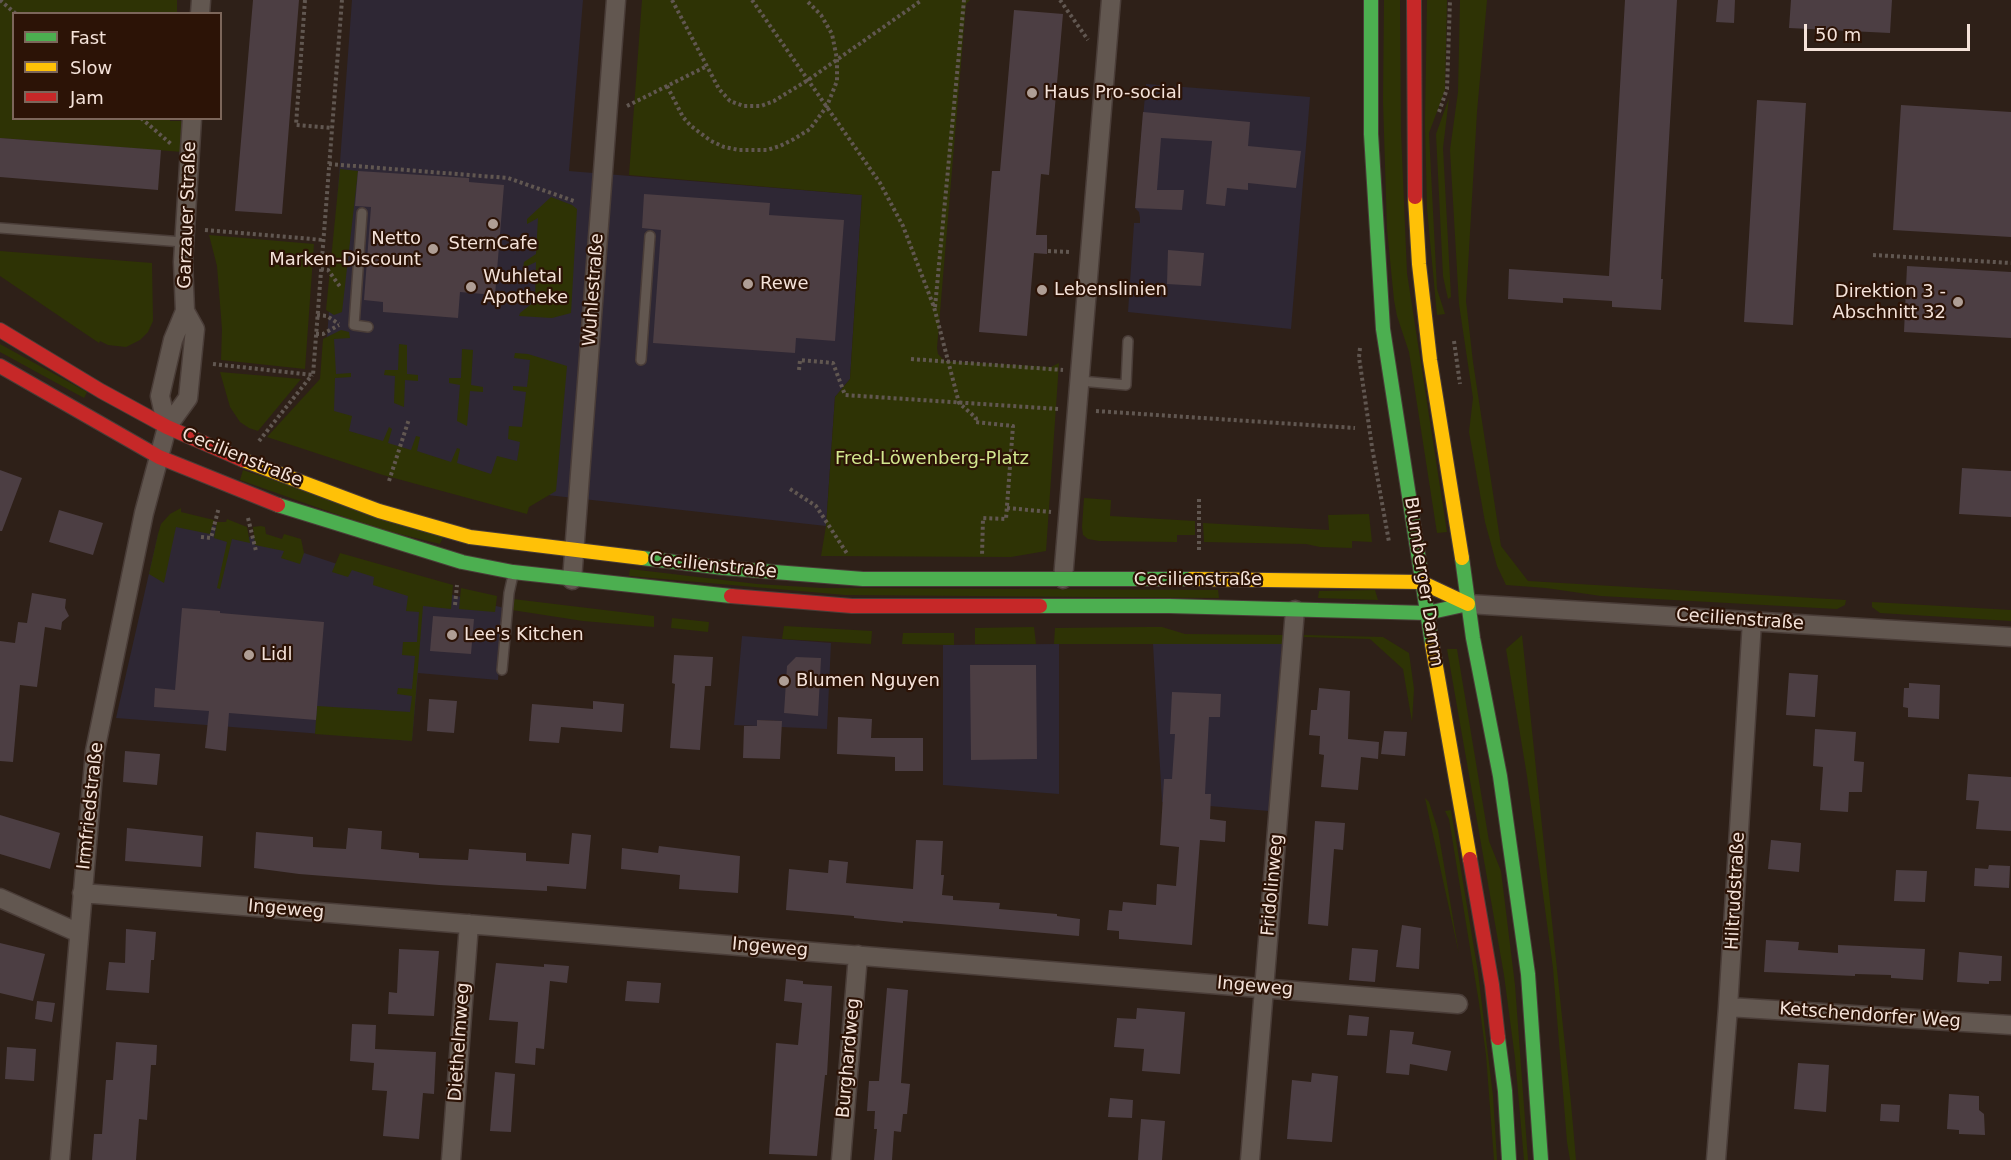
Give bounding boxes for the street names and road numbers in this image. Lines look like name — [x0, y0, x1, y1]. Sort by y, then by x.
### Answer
street label: Garzauer Straße — [175, 141, 201, 289]
street label: Wuhlestraße — [579, 233, 609, 347]
street label: Cecilienstraße — [178, 424, 306, 492]
street label: Blumberger Damm — [1399, 496, 1447, 668]
street label: Cecilienstraße — [648, 549, 778, 583]
street label: Cecilienstraße — [1134, 569, 1262, 591]
street label: Cecilienstraße — [1675, 605, 1805, 635]
street label: Irmfriedstraße — [74, 741, 108, 871]
street label: Hiltrudstraße — [1722, 831, 1750, 951]
street label: Fridolinweg — [1258, 833, 1288, 937]
street label: Ingeweg — [247, 896, 325, 924]
street label: Ingeweg — [731, 934, 809, 962]
street label: Ingeweg — [1216, 973, 1294, 1001]
street label: Diethelmweg — [445, 982, 475, 1102]
street label: Burghardweg — [833, 997, 865, 1119]
street label: Ketschendorfer Weg — [1779, 999, 1961, 1033]

